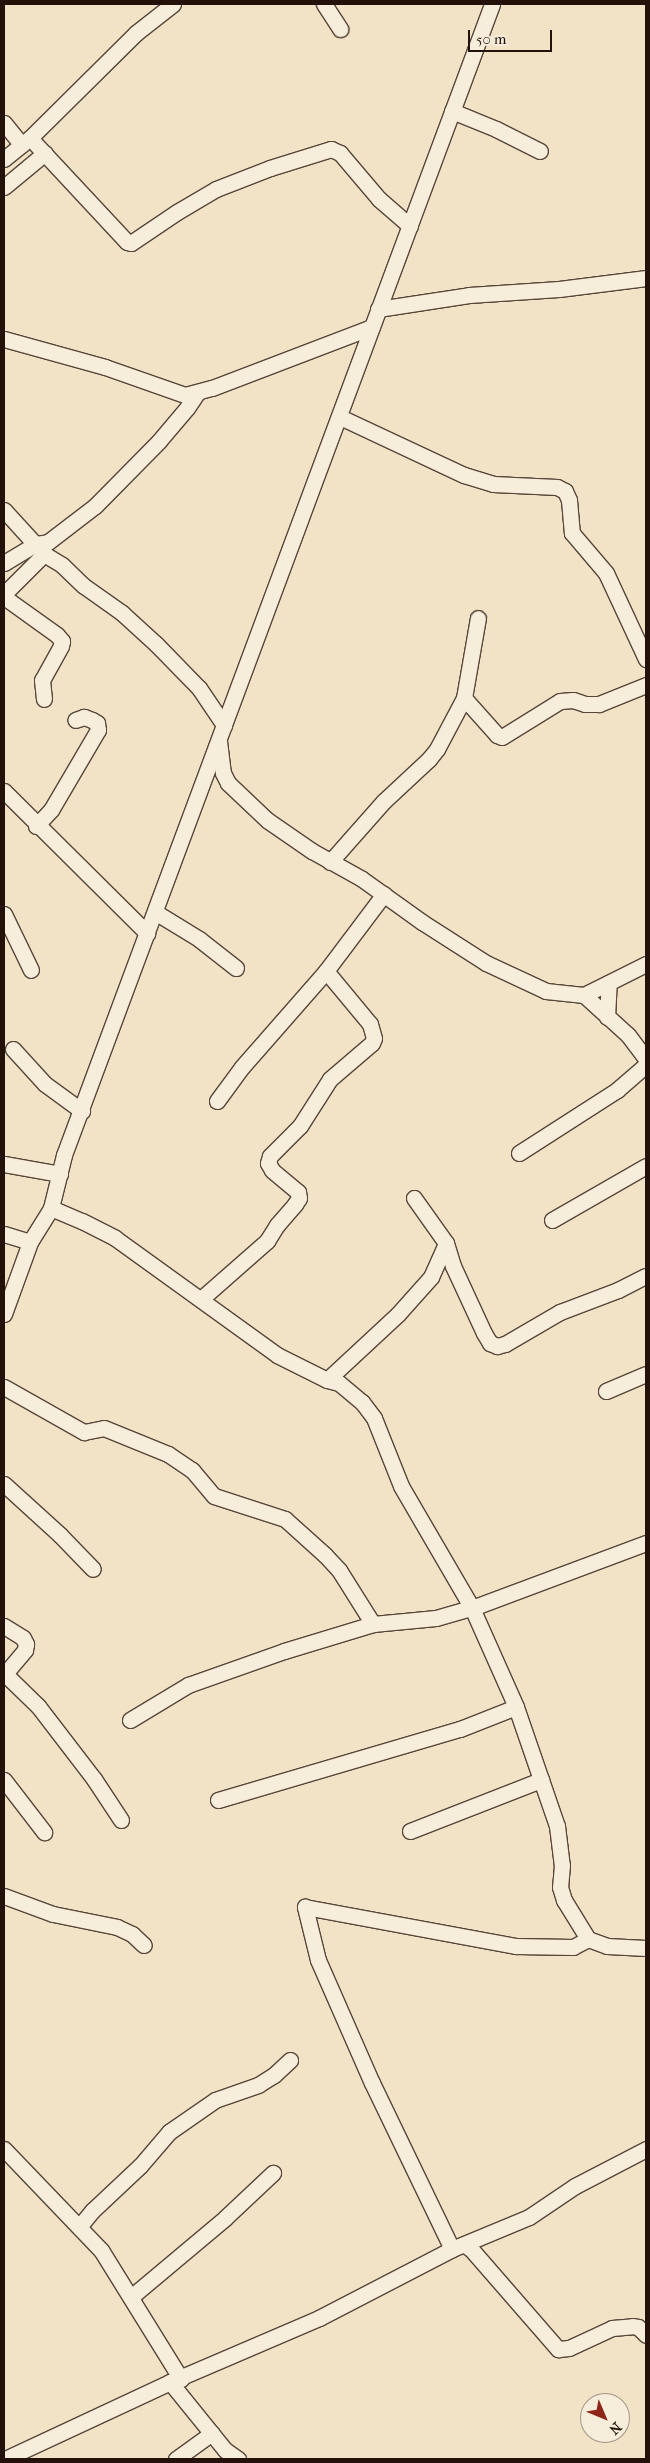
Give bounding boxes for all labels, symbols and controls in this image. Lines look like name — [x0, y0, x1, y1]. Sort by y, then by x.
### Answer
scale bar — [470, 20, 554, 52]
text: 50 m — [476, 30, 506, 48]
north arrow — [580, 2393, 630, 2443]
text: N — [605, 2418, 625, 2438]

